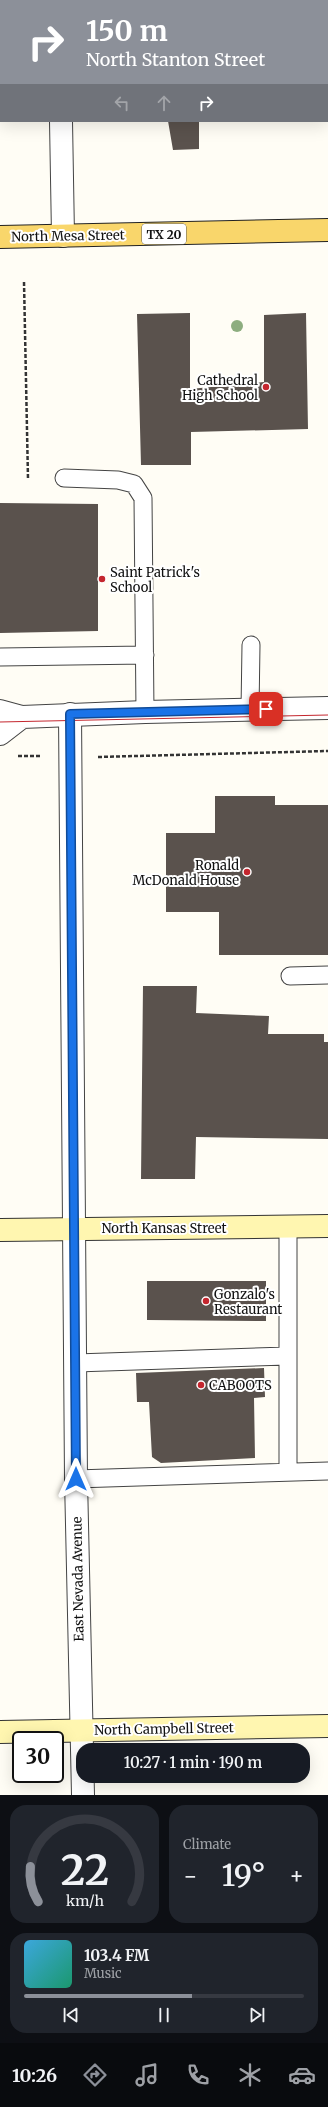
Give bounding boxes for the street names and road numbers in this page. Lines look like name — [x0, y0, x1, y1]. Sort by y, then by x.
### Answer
road number: TX 20 — [142, 224, 186, 244]
street label: North Mesa Street — [11, 227, 125, 245]
street label: North Kansas Street — [101, 1220, 227, 1237]
street label: East Nevada Avenue — [68, 1516, 88, 1642]
street label: North Campbell Street — [94, 1719, 234, 1739]

